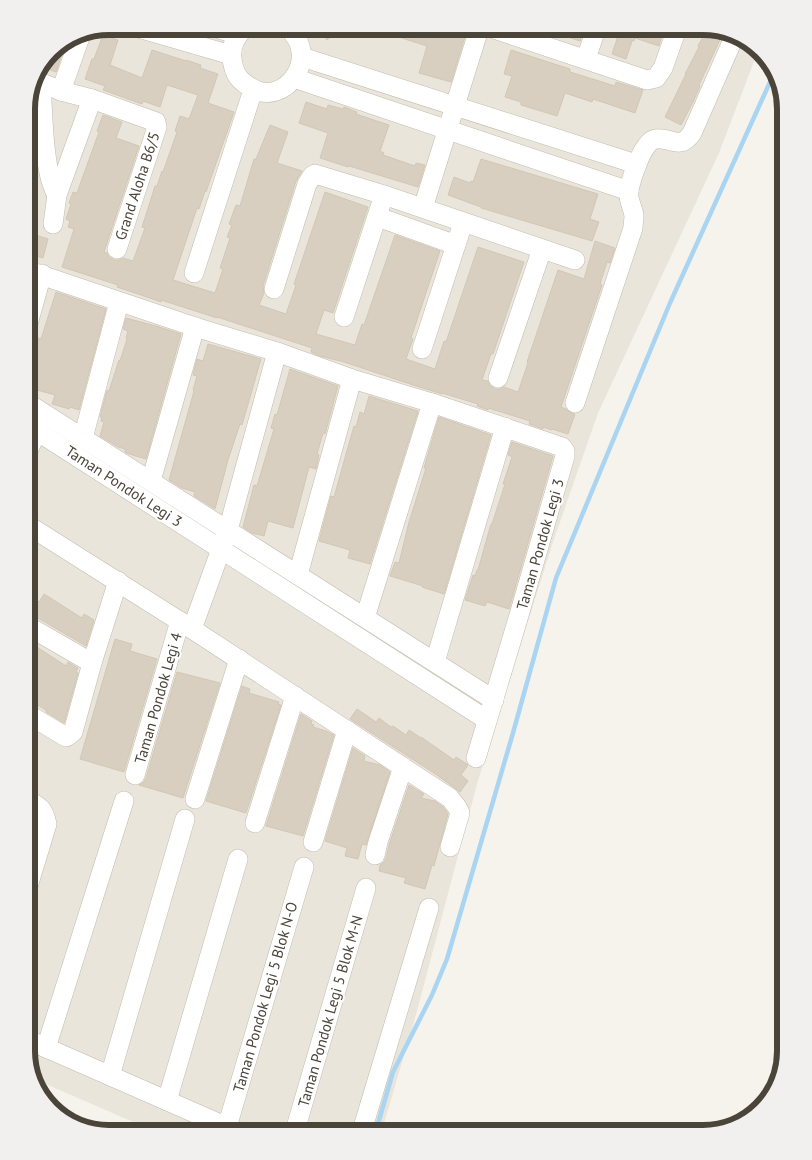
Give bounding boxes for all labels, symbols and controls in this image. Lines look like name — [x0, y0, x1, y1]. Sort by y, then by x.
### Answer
street label: Grand Aloha B6/5 — [111, 129, 163, 243]
street label: Taman Pondok Legi 3 — [62, 441, 186, 531]
street label: Taman Pondok Legi 3 — [512, 476, 568, 612]
street label: Taman Pondok Legi 4 — [130, 630, 186, 766]
street label: Taman Pondok Legi 5 Blok N-O — [229, 900, 301, 1094]
street label: Taman Pondok Legi 5 Blok M-N — [293, 913, 367, 1109]

